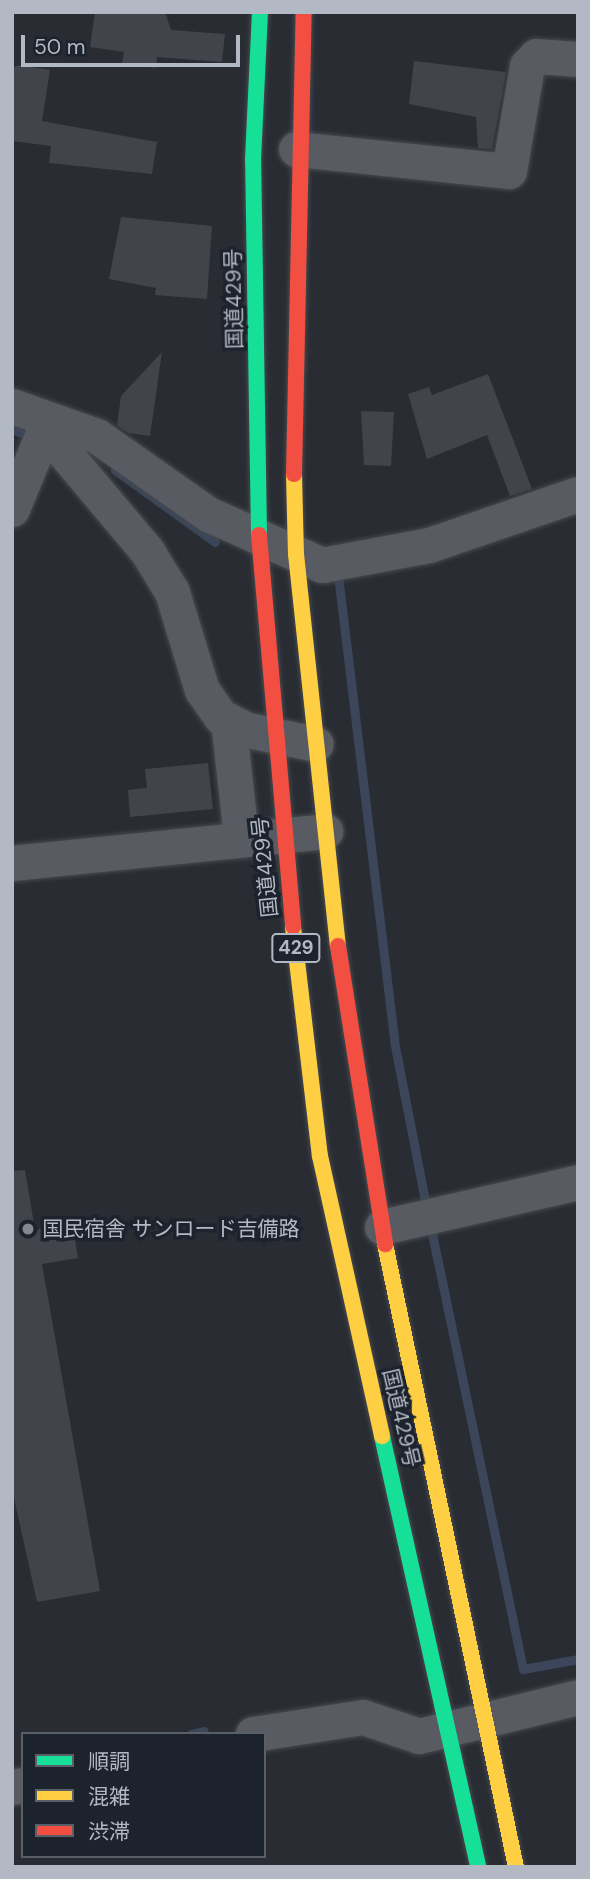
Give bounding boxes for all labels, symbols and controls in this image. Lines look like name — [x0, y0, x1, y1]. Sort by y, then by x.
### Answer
scale bar — [24, 21, 243, 65]
text: 50 m — [34, 33, 85, 61]
street label: 国道429号 — [221, 248, 247, 350]
street label: 国道429号 — [247, 816, 283, 918]
road number: 429 — [270, 932, 322, 964]
place label: 国民宿舎 サンロード吉備路 — [42, 1216, 300, 1242]
marker: 国民宿舎 サンロード吉備路 — [20, 1221, 36, 1237]
street label: 国道429号 — [377, 1366, 425, 1470]
legend — [21, 1732, 266, 1858]
text: 順調 — [88, 1748, 130, 1776]
text: 混雑 — [88, 1783, 130, 1811]
text: 渋滞 — [88, 1818, 130, 1846]

